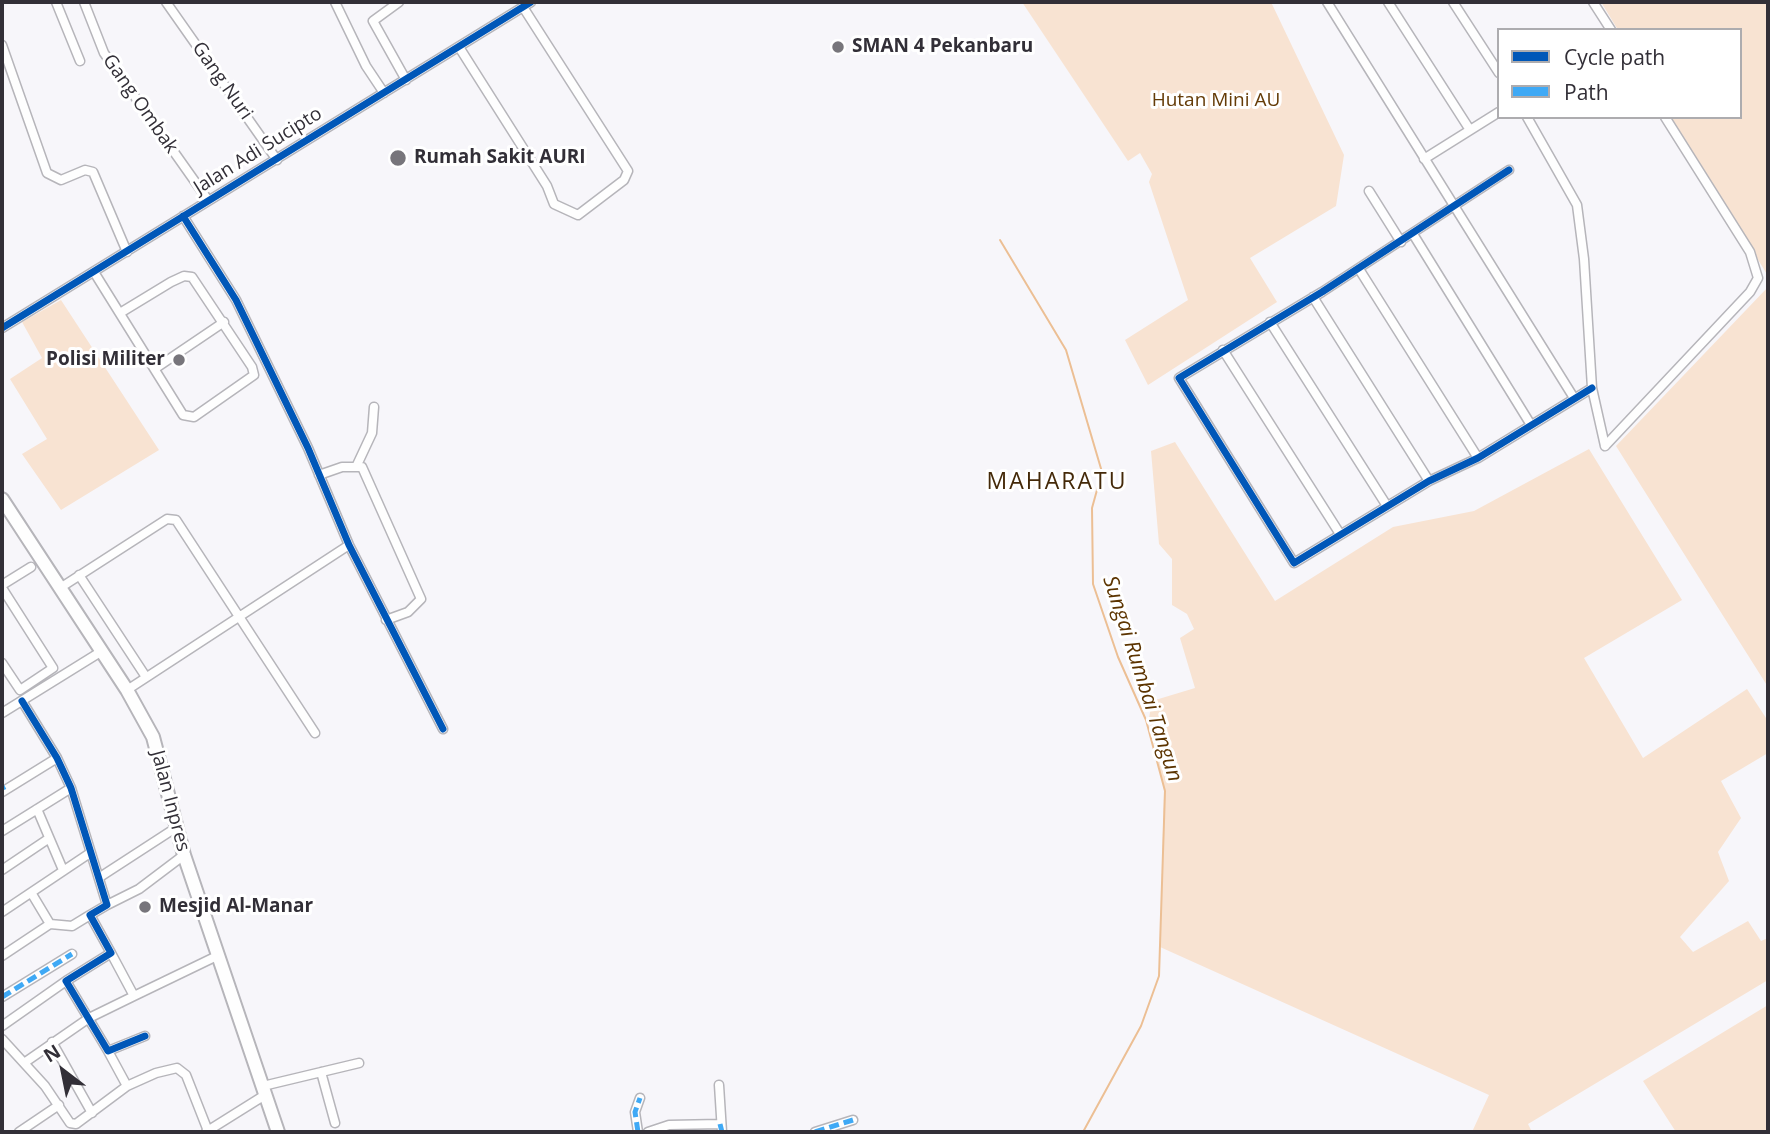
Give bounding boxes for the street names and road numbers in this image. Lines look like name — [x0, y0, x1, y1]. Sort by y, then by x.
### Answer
street label: Gang Nuri — [187, 38, 257, 124]
street label: Gang Ombak — [97, 50, 183, 158]
street label: Jalan Adi Sucipto — [190, 102, 326, 200]
street label: Jalan Inpres — [146, 748, 194, 854]

